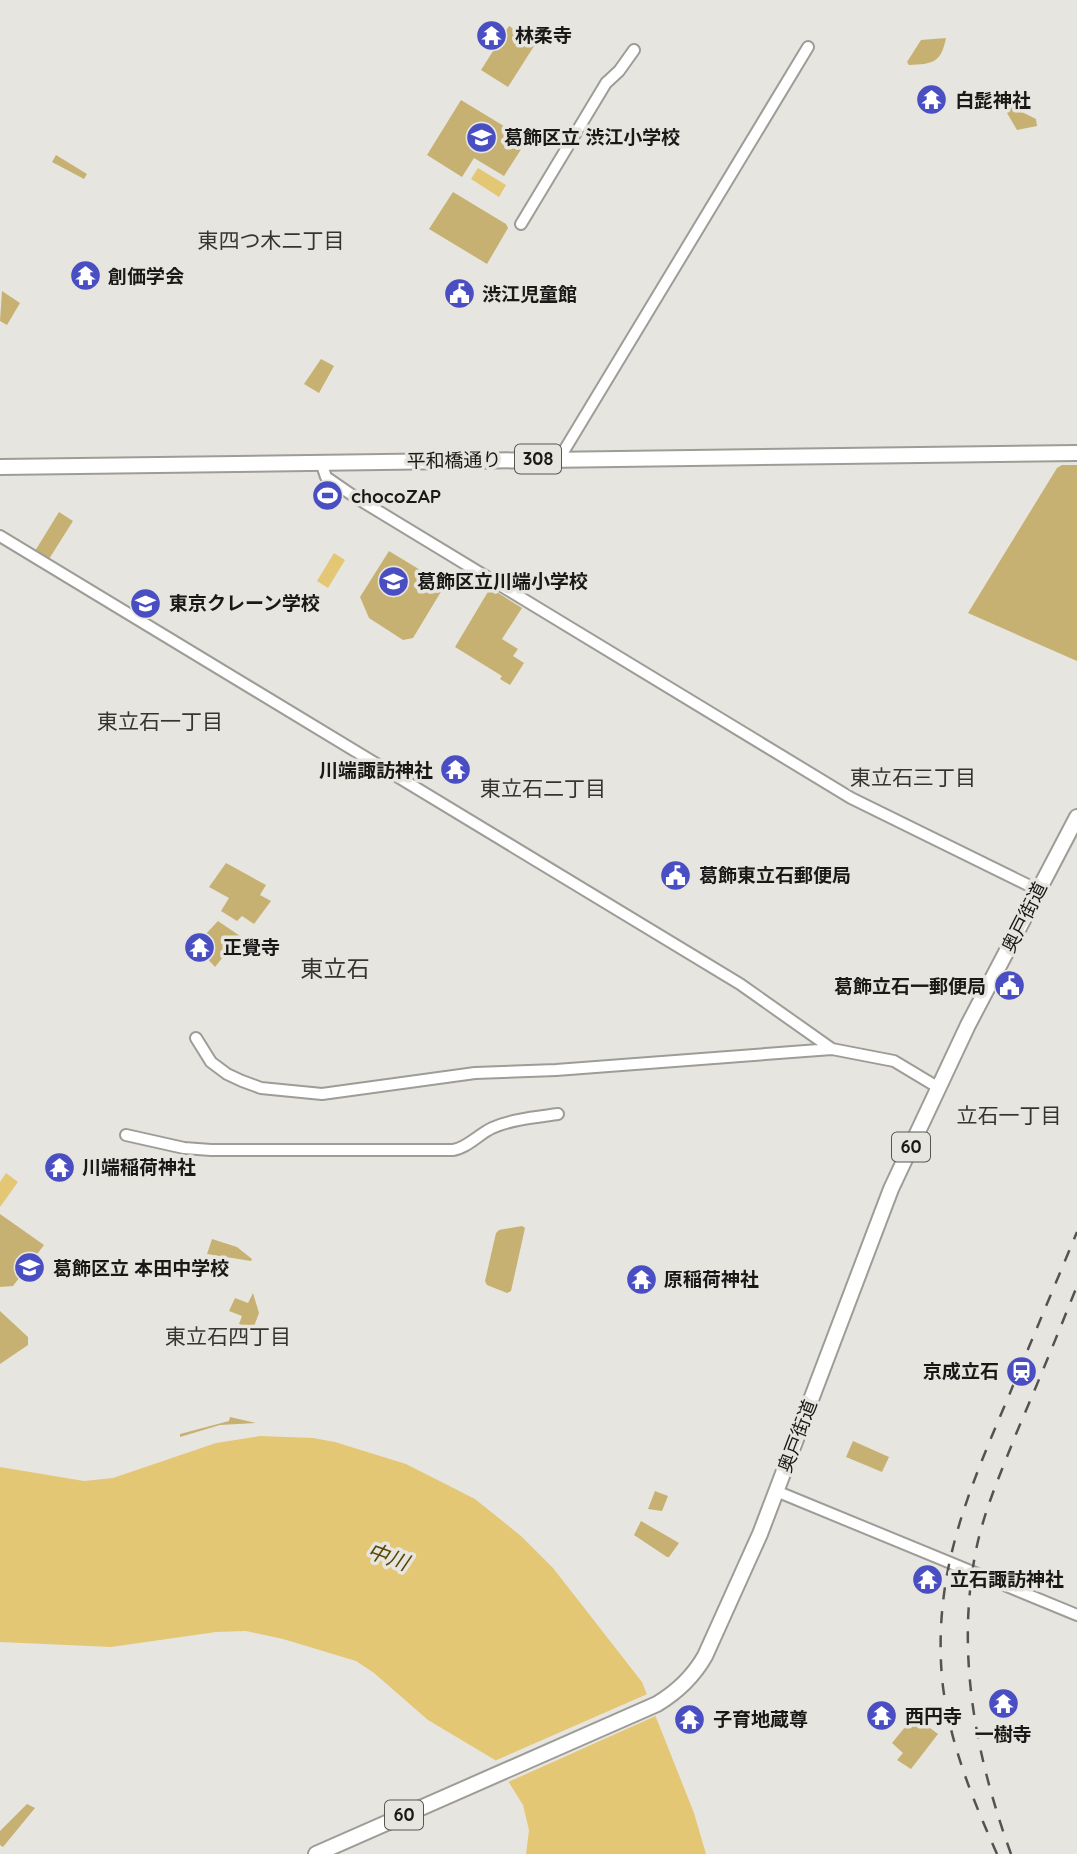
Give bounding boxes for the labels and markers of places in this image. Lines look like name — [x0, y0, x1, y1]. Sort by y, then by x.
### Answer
temple icon: 林柔寺 — [475, 18, 509, 52]
place label: 林柔寺 — [515, 23, 572, 47]
temple icon: 白髭神社 — [915, 83, 949, 117]
place label: 白髭神社 — [955, 88, 1031, 112]
school or university icon: 葛飾区立 渋江小学校 — [464, 120, 498, 154]
place label: 葛飾区立 渋江小学校 — [504, 125, 680, 149]
temple icon: 創価学会 — [68, 259, 102, 293]
place label: 創価学会 — [108, 264, 184, 288]
public building icon: 渋江児童館 — [442, 277, 476, 311]
place label: 渋江児童館 — [482, 282, 577, 306]
sports icon: chocoZAP — [311, 479, 345, 513]
place label: chocoZAP — [351, 484, 441, 508]
school or university icon: 葛飾区立川端小学校 — [377, 564, 411, 598]
place label: 葛飾区立川端小学校 — [417, 569, 588, 593]
school or university icon: 東京クレーン学校 — [129, 586, 163, 620]
place label: 東京クレーン学校 — [169, 591, 320, 615]
temple icon: 川端諏訪神社 — [439, 753, 473, 787]
place label: 川端諏訪神社 — [319, 758, 433, 782]
public building icon: 葛飾東立石郵便局 — [659, 858, 693, 892]
place label: 葛飾東立石郵便局 — [699, 863, 851, 887]
temple icon: 正覺寺 — [183, 930, 217, 964]
place label: 正覺寺 — [223, 935, 280, 959]
public building icon: 葛飾立石一郵便局 — [992, 969, 1026, 1003]
place label: 葛飾立石一郵便局 — [834, 974, 986, 998]
temple icon: 川端稲荷神社 — [42, 1150, 76, 1184]
place label: 川端稲荷神社 — [82, 1155, 196, 1179]
school or university icon: 葛飾区立 本田中学校 — [13, 1251, 47, 1285]
place label: 葛飾区立 本田中学校 — [53, 1256, 229, 1280]
temple icon: 原稲荷神社 — [624, 1262, 658, 1296]
place label: 原稲荷神社 — [664, 1267, 759, 1291]
station icon: 京成立石 — [1005, 1354, 1039, 1388]
place label: 京成立石 — [923, 1359, 999, 1383]
temple icon: 立石諏訪神社 — [910, 1562, 944, 1596]
place label: 立石諏訪神社 — [950, 1567, 1064, 1591]
temple icon: 一樹寺 — [986, 1686, 1020, 1720]
temple icon: 西円寺 — [865, 1699, 899, 1733]
temple icon: 子育地蔵尊 — [673, 1702, 707, 1736]
place label: 西円寺 — [905, 1704, 962, 1728]
place label: 子育地蔵尊 — [713, 1707, 808, 1731]
place label: 一樹寺 — [974, 1722, 1032, 1746]

